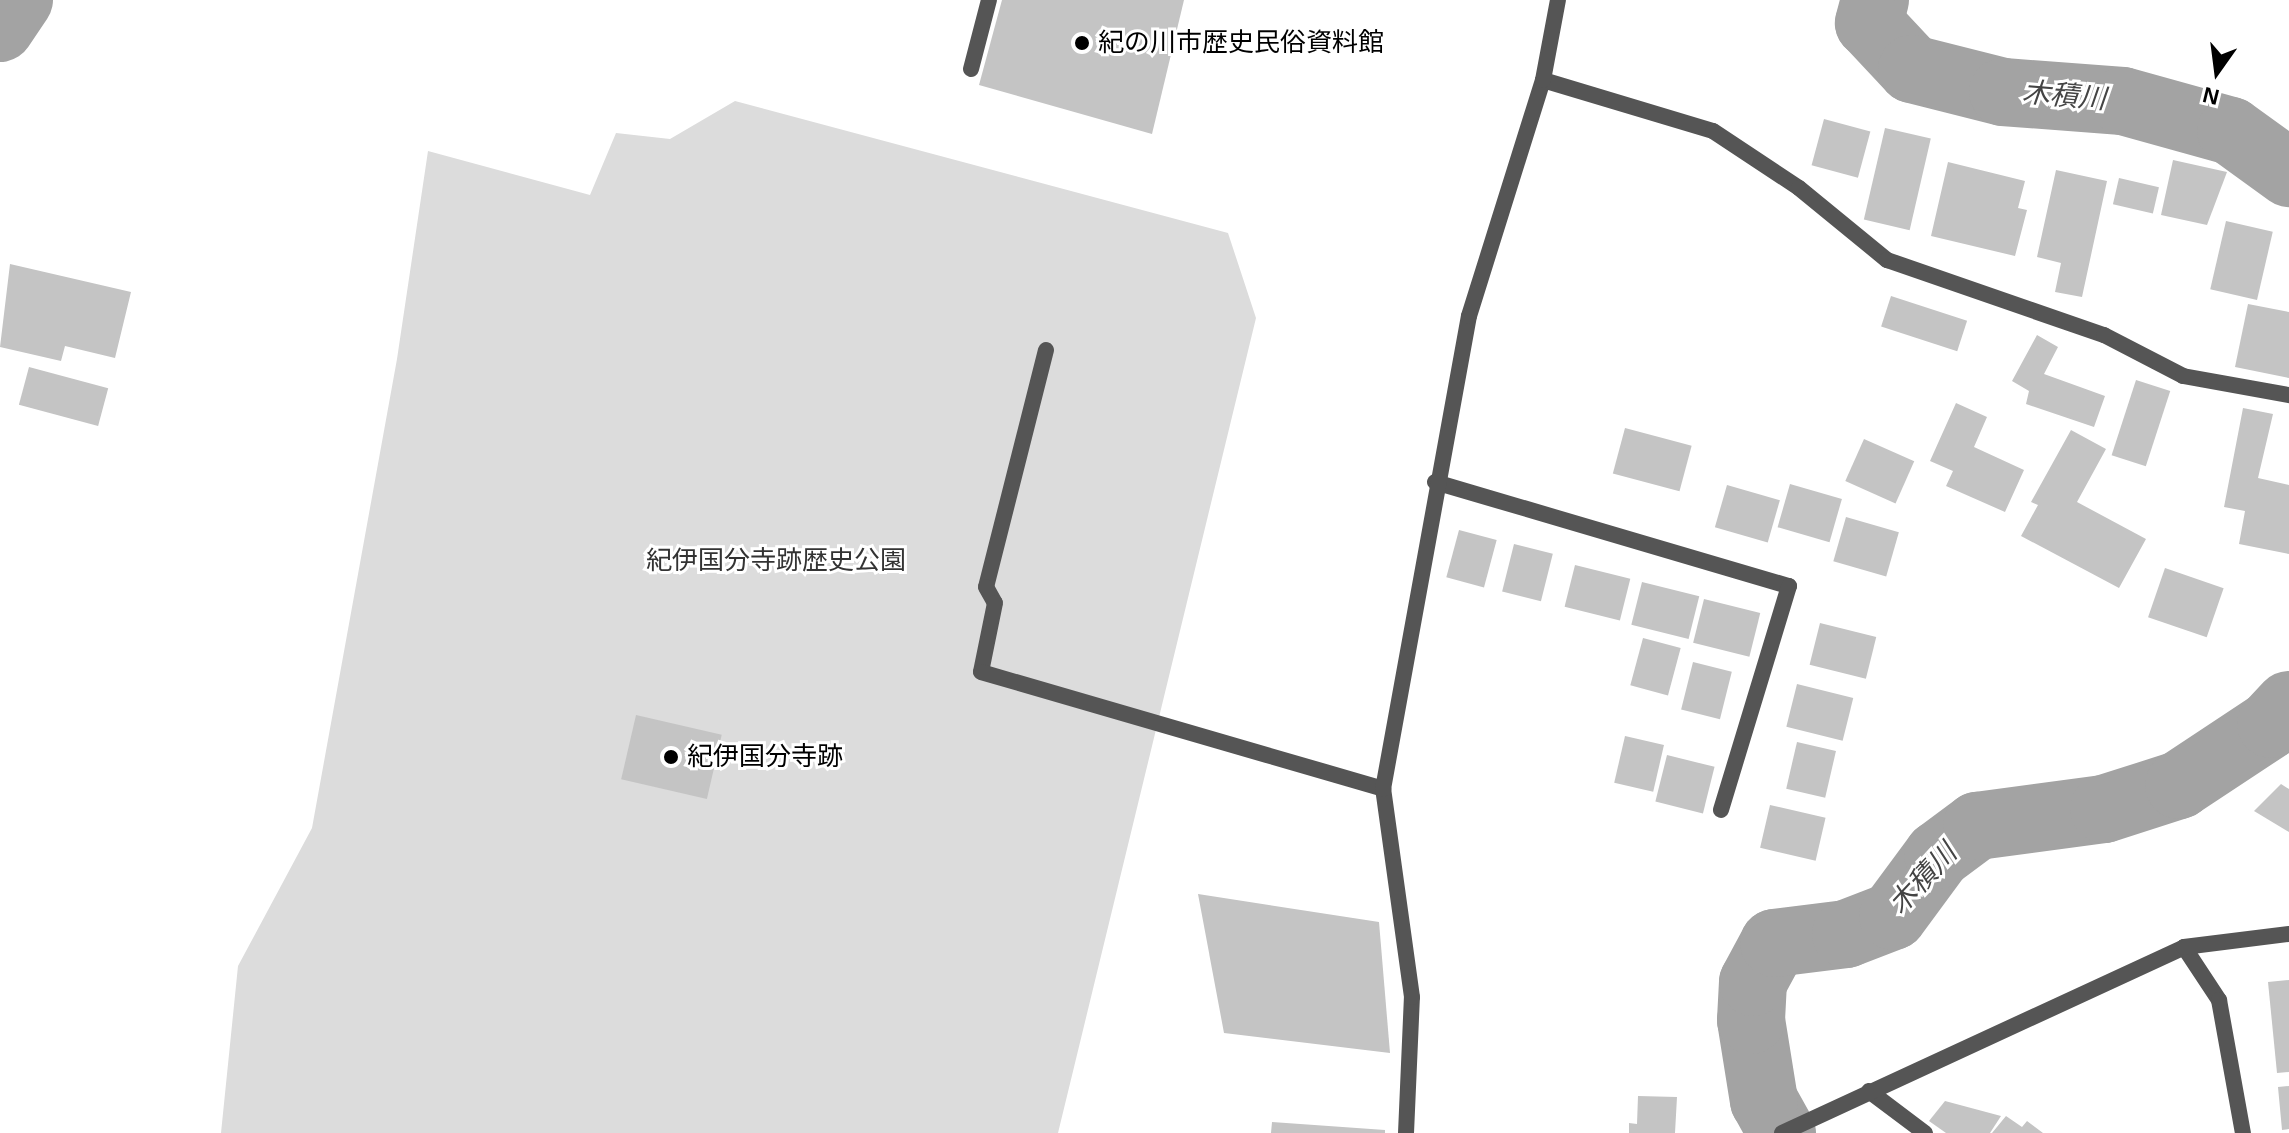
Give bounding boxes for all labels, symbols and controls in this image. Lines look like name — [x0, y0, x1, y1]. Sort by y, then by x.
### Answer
place label: 紀の川市歴史民俗資料館 — [1098, 27, 1384, 59]
north arrow — [2177, 32, 2257, 112]
marker: 紀の川市歴史民俗資料館 — [1073, 34, 1091, 52]
water label: 木積川 — [2021, 76, 2107, 116]
text: N — [2200, 82, 2222, 110]
park label: 紀伊国分寺跡歴史公園 — [646, 545, 906, 577]
place label: 紀伊国分寺跡 — [687, 741, 843, 773]
marker: 紀伊国分寺跡 — [662, 748, 680, 766]
water label: 木積川 — [1882, 837, 1964, 921]

